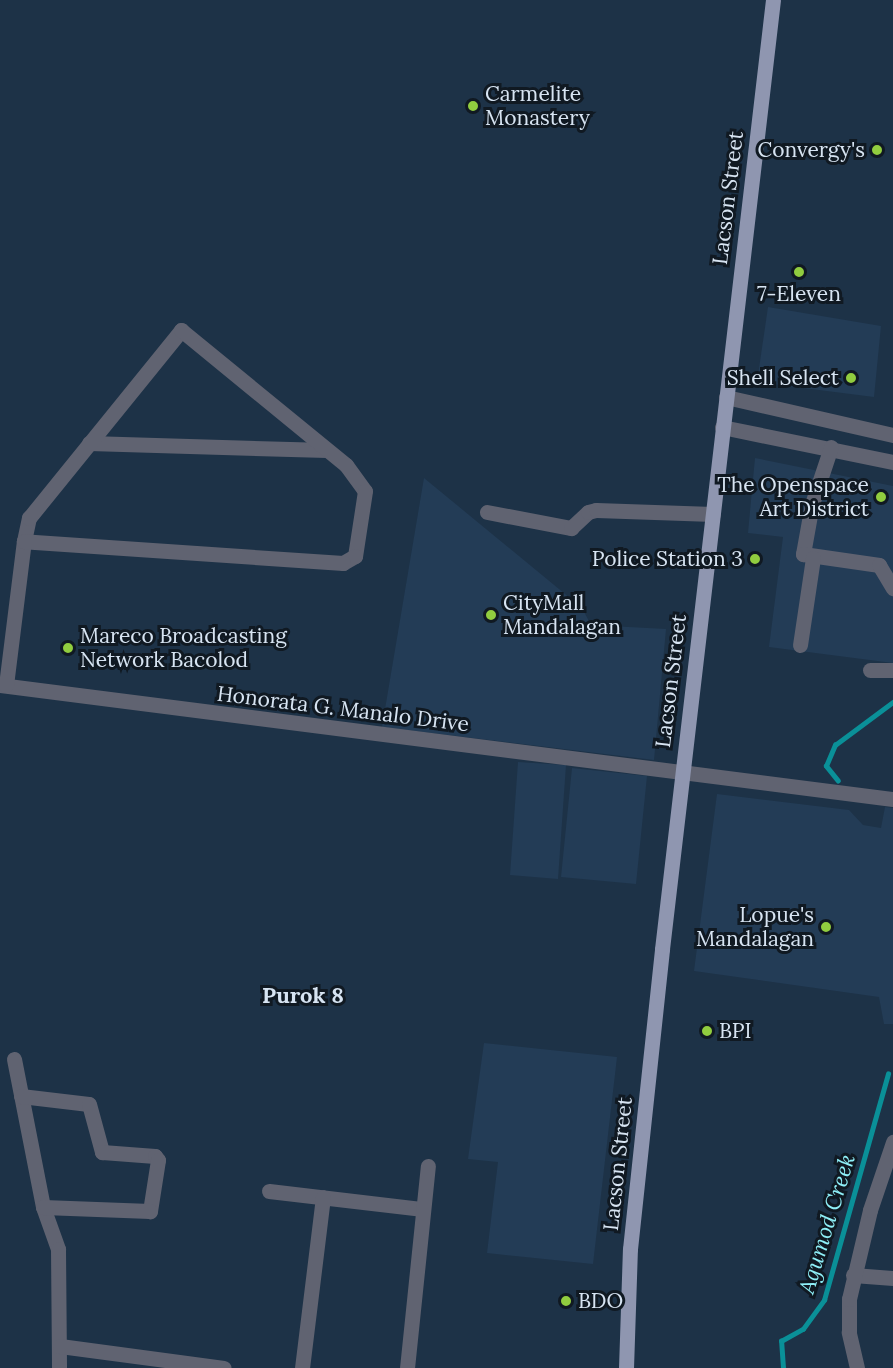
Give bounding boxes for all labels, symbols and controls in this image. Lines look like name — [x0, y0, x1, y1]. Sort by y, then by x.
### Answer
place label: Carmelite Monastery — [485, 81, 590, 131]
marker: Carmelite Monastery — [466, 99, 480, 113]
street label: Lacson Street — [707, 130, 749, 266]
place label: Convergy's — [758, 137, 865, 163]
marker: Convergy's — [870, 143, 884, 157]
marker: 7-Eleven — [792, 265, 806, 279]
place label: 7-Eleven — [757, 281, 841, 307]
place label: Shell Select — [727, 365, 839, 391]
marker: Shell Select — [844, 371, 858, 385]
place label: The Openspace Art District — [717, 472, 869, 522]
marker: The Openspace Art District — [874, 490, 888, 504]
place label: Police Station 3 — [592, 546, 743, 572]
marker: Police Station 3 — [748, 552, 762, 566]
place label: CityMall Mandalagan — [503, 590, 621, 640]
marker: CityMall Mandalagan — [484, 608, 498, 622]
street label: Lacson Street — [650, 613, 692, 749]
place label: Mareco Broadcasting Network Bacolod — [80, 623, 287, 673]
marker: Mareco Broadcasting Network Bacolod — [61, 641, 75, 655]
street label: Honorata G. Manalo Drive — [216, 681, 470, 737]
place label: Lopue's Mandalagan — [696, 902, 814, 952]
marker: Lopue's Mandalagan — [819, 920, 833, 934]
district label: Purok 8 — [262, 983, 344, 1009]
place label: BPI — [719, 1018, 752, 1044]
marker: BPI — [700, 1024, 714, 1038]
street label: Lacson Street — [598, 1096, 638, 1232]
water label: Agumod Creek — [793, 1151, 861, 1297]
place label: BDO — [578, 1288, 623, 1314]
marker: BDO — [559, 1294, 573, 1308]

